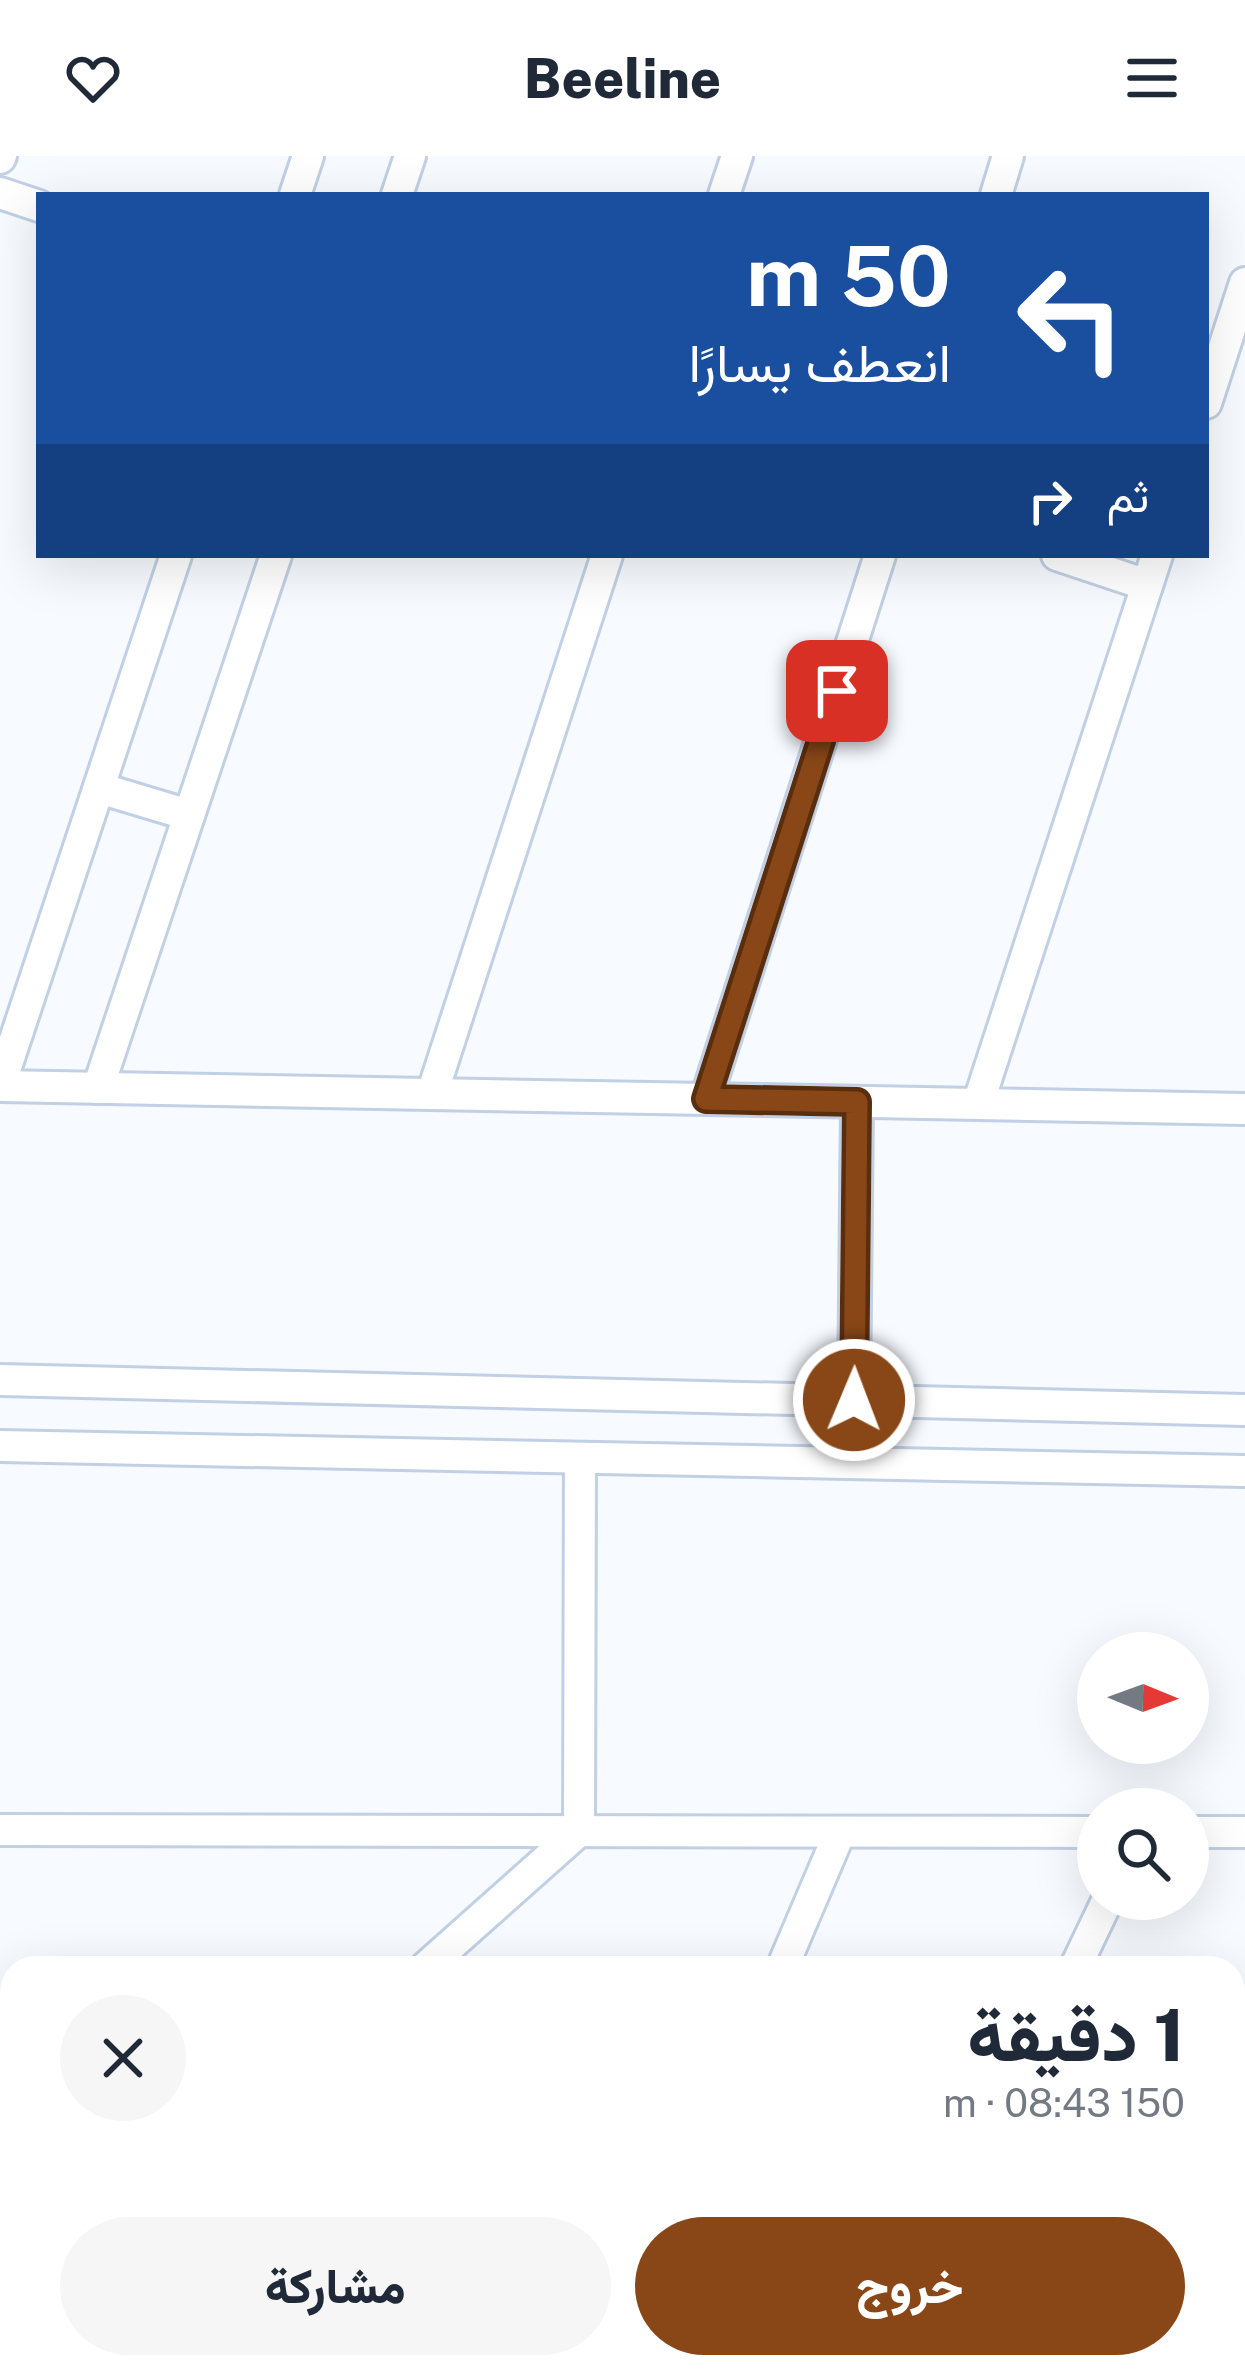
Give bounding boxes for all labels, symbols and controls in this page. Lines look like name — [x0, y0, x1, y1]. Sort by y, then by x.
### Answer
icon: heart — [60, 45, 126, 111]
icon: menu — [1119, 45, 1185, 111]
text: Beeline — [524, 47, 721, 110]
text: 50 m — [746, 226, 951, 325]
icon: left — [993, 240, 1149, 396]
text: انعطف يسارًا — [689, 331, 951, 394]
icon: right — [1017, 468, 1083, 534]
text: ثم — [1107, 469, 1149, 522]
pin — [786, 640, 888, 742]
icon: arrive — [804, 658, 870, 724]
position arrow — [791, 1337, 917, 1463]
north arrow — [1077, 1632, 1209, 1764]
map controls — [1077, 1632, 1209, 1920]
button: search — [1077, 1788, 1209, 1920]
text: 1 دقيقة — [967, 1993, 1185, 2077]
button: close — [60, 1995, 186, 2121]
text: 150 m · 08:43 — [943, 2080, 1185, 2126]
button: مشاركة — [60, 2217, 611, 2355]
button: خروج — [635, 2217, 1185, 2355]

